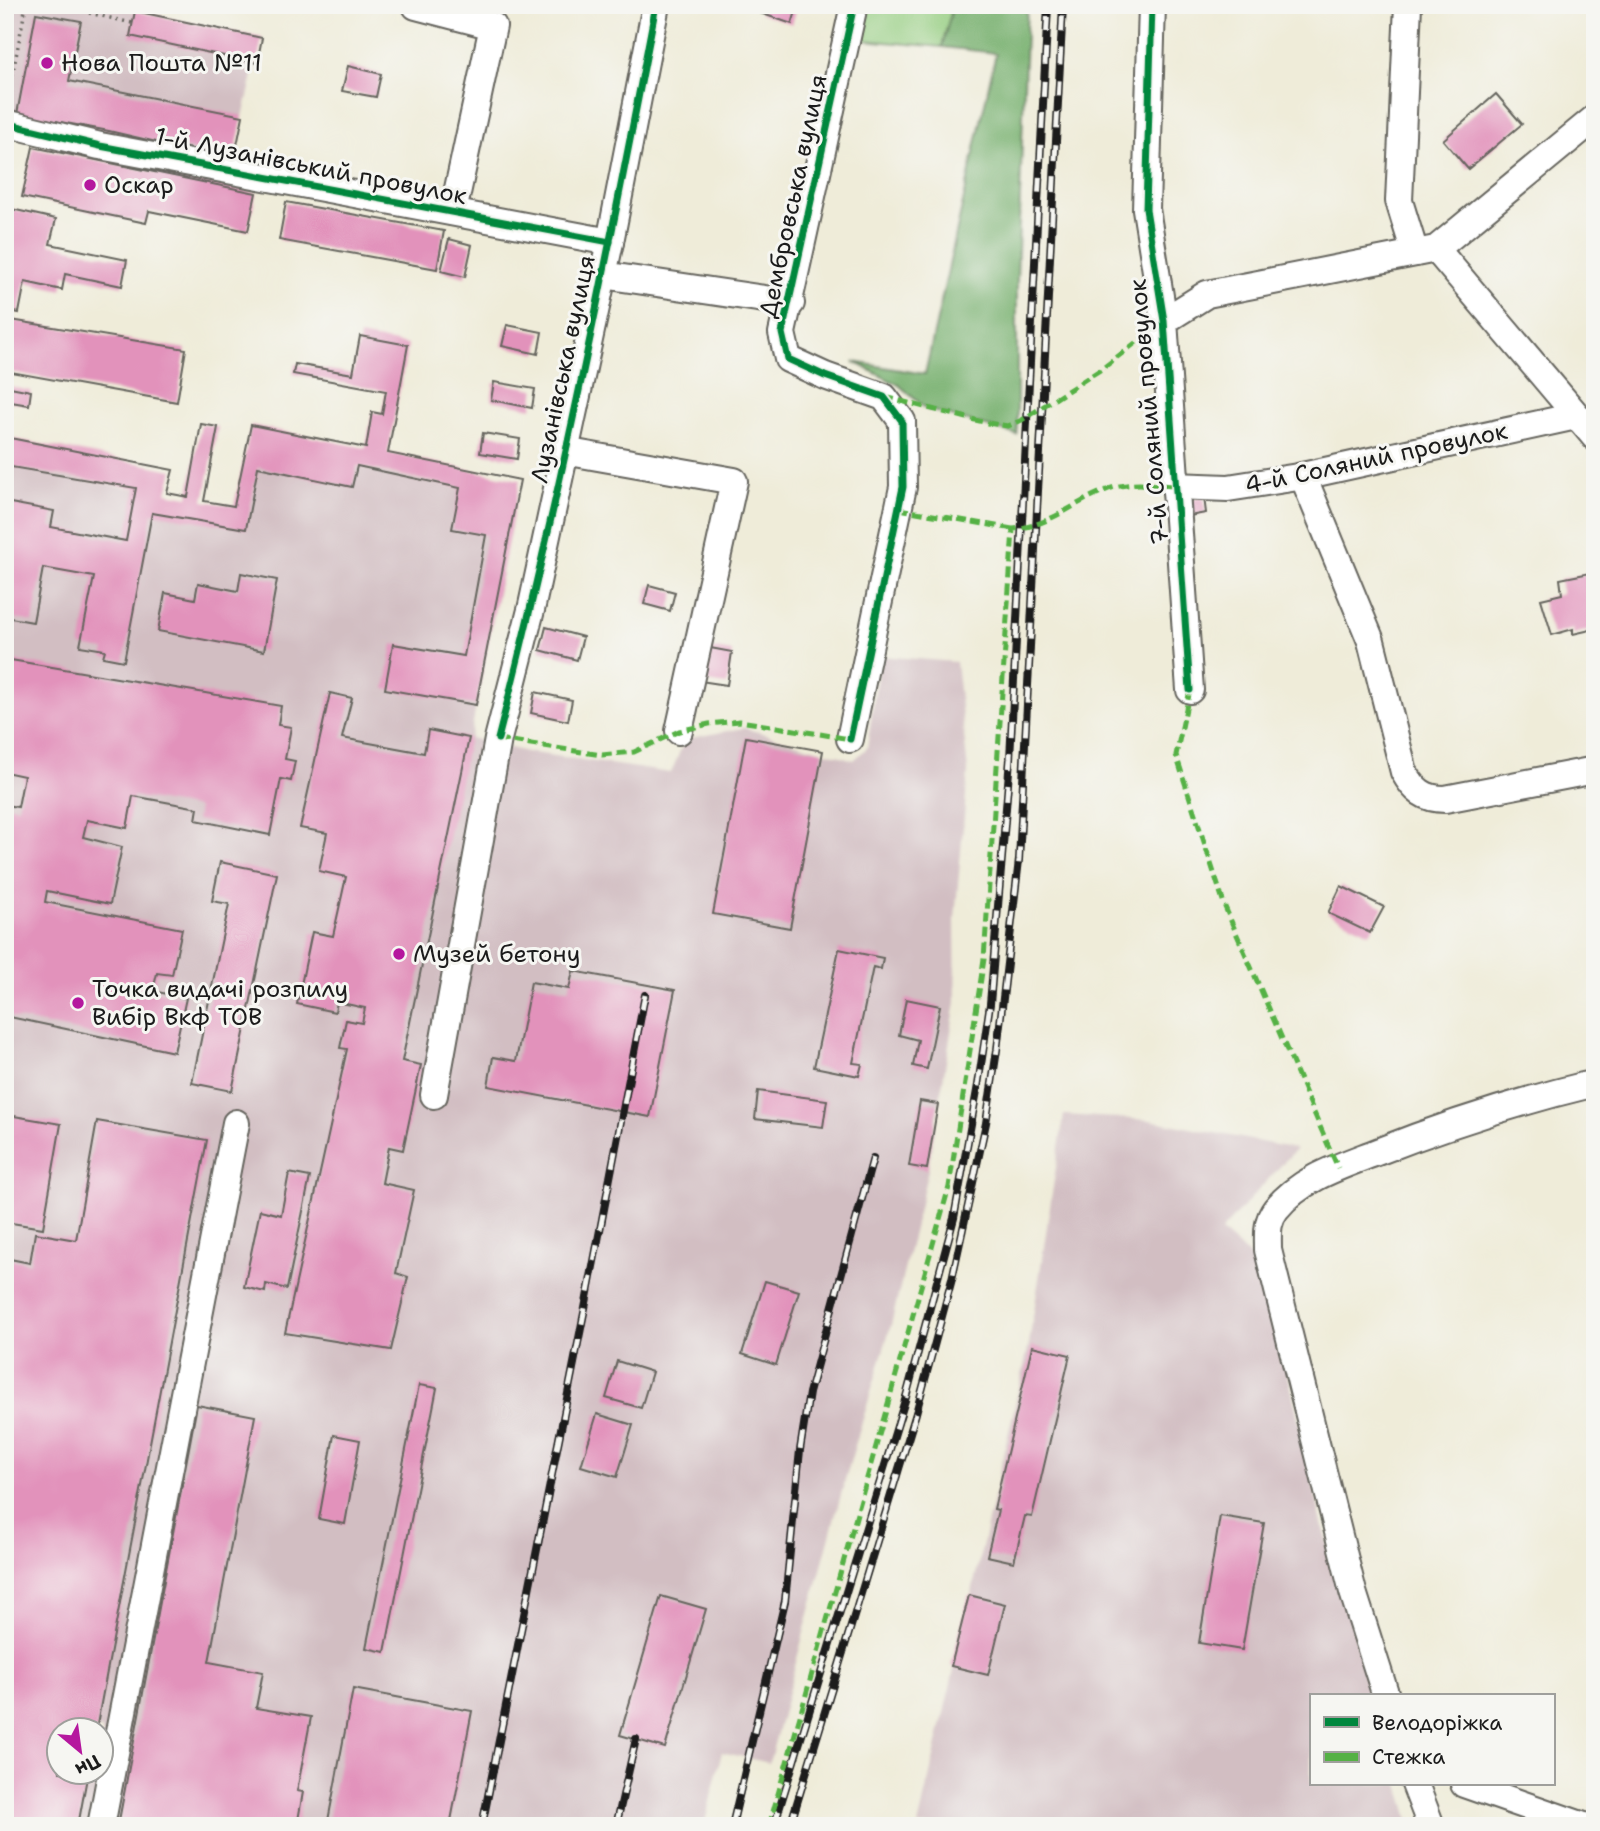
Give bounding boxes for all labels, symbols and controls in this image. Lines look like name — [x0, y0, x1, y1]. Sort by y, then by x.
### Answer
place label: Нова Пошта №11 — [61, 47, 262, 79]
marker: Нова Пошта №11 — [39, 55, 55, 71]
street label: Дембровська вулиця — [752, 71, 834, 321]
street label: 1-й Лузанівський провулок — [152, 120, 470, 212]
place label: Оскар — [104, 169, 174, 201]
marker: Оскар — [82, 177, 98, 193]
street label: Лузанівська вулиця — [523, 252, 603, 486]
street label: 7-й Соляний провулок — [1121, 277, 1177, 546]
street label: 4-й Соляний провулок — [1242, 414, 1511, 501]
place label: Музей бетону — [413, 938, 581, 970]
marker: Музей бетону — [391, 946, 407, 962]
place label: Точка видачі розпилу Вибір Вкф ТОВ — [92, 973, 348, 1033]
marker: Точка видачі розпилу Вибір Вкф ТОВ — [70, 995, 86, 1011]
legend — [1310, 1694, 1554, 1786]
text: Велодоріжка — [1372, 1709, 1502, 1737]
north arrow — [46, 1716, 116, 1786]
text: Стежка — [1372, 1743, 1445, 1771]
text: Пн — [71, 1748, 105, 1782]

